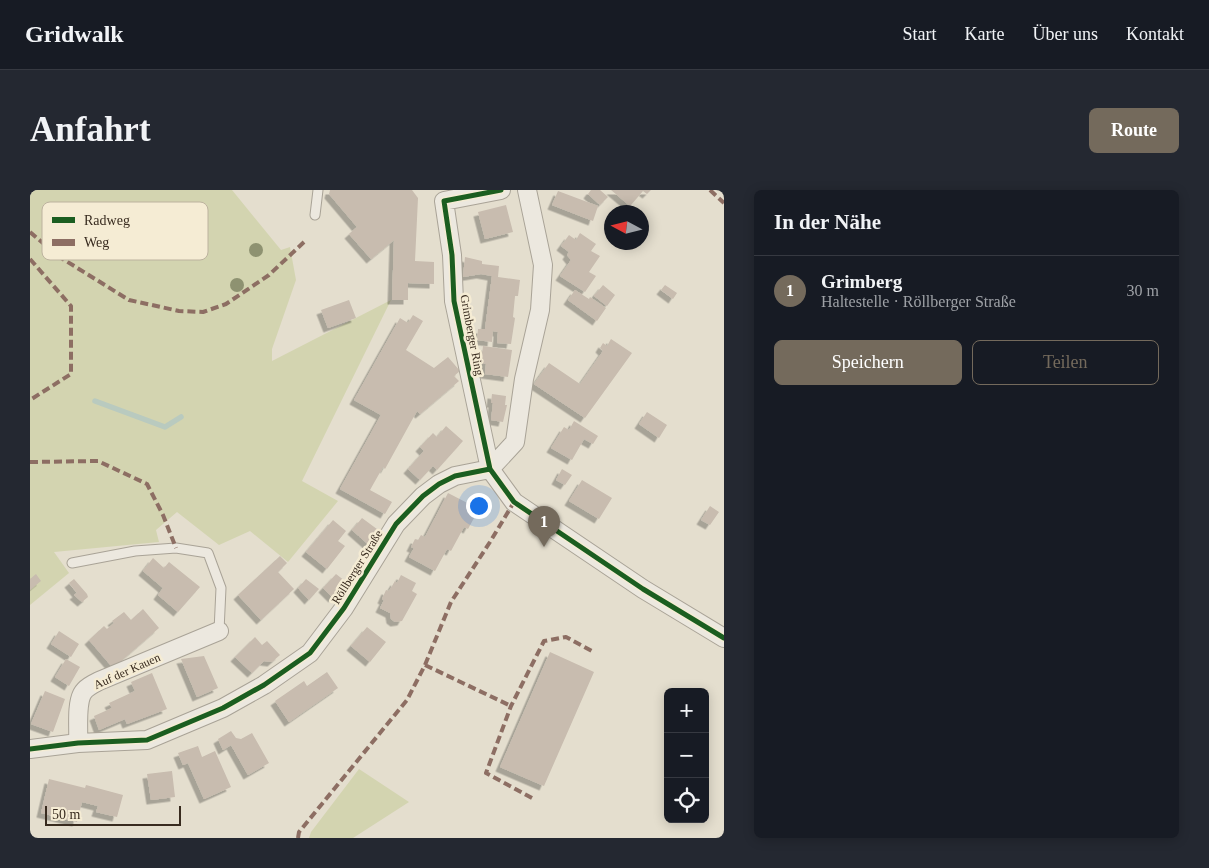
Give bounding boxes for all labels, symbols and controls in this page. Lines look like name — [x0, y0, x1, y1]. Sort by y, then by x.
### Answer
text: Gridwalk — [25, 21, 124, 47]
text: Start — [903, 24, 937, 44]
text: Karte — [965, 24, 1005, 44]
text: Über uns — [1033, 24, 1098, 44]
text: Kontakt — [1126, 24, 1184, 44]
button: Route — [1089, 108, 1179, 153]
text: Anfahrt — [30, 110, 151, 149]
legend — [42, 202, 208, 260]
north arrow — [604, 205, 649, 250]
text: In der Nähe — [774, 210, 881, 234]
text: Radweg — [84, 213, 130, 228]
text: Weg — [84, 235, 109, 250]
text: Grimberg — [821, 271, 902, 292]
text: 1 — [786, 282, 794, 299]
text: 30 m — [1127, 282, 1159, 299]
street label: Grimberger Ring — [457, 293, 487, 377]
text: Haltestelle · Röllberger Straße — [821, 293, 1016, 310]
button: Speichern — [774, 340, 962, 385]
button: Teilen — [972, 340, 1159, 385]
your location — [466, 493, 492, 519]
pin: 1 — [528, 506, 560, 547]
street label: Röllberger Straße — [329, 527, 385, 607]
street label: Auf der Kauen — [92, 650, 162, 692]
map controls — [664, 688, 709, 823]
button: + — [664, 688, 709, 733]
button: − — [664, 733, 709, 778]
button: locate — [664, 778, 709, 823]
scale bar — [45, 803, 181, 826]
text: 50 m — [52, 807, 80, 822]

